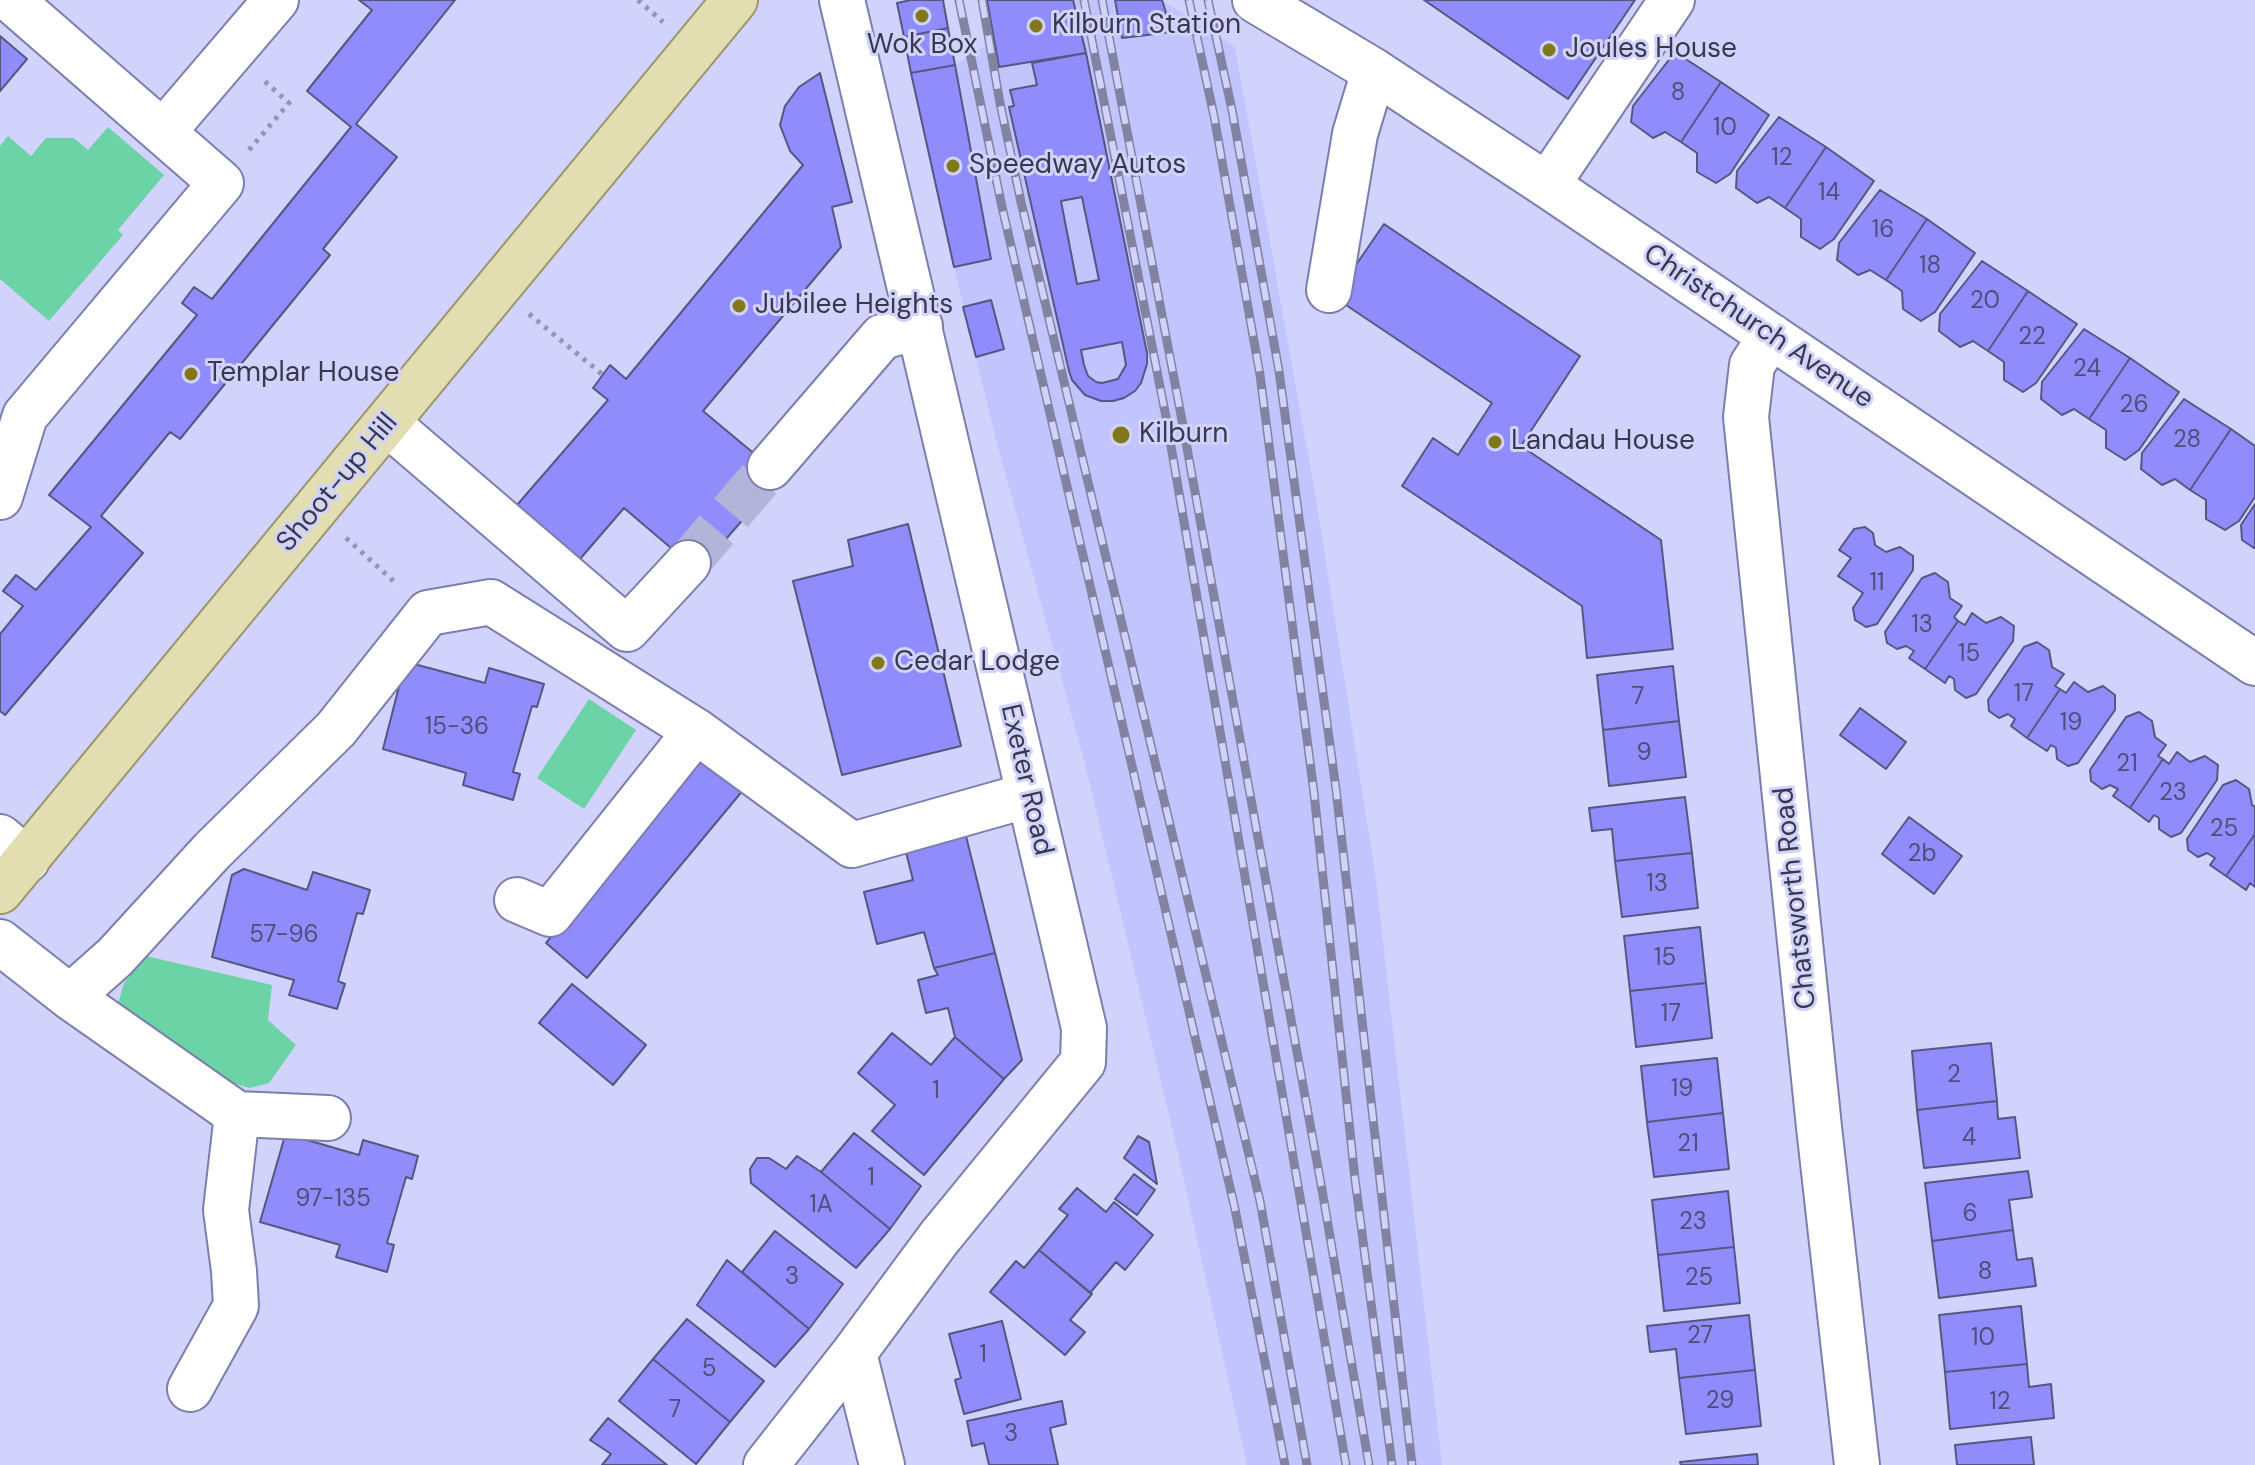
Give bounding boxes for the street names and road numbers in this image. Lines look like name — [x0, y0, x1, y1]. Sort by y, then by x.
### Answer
street label: Christchurch Avenue — [1637, 238, 1879, 416]
street label: Shoot-up Hill — [270, 407, 406, 559]
street label: Exeter Road — [992, 701, 1060, 859]
street label: Chatsworth Road — [1768, 785, 1824, 1011]

